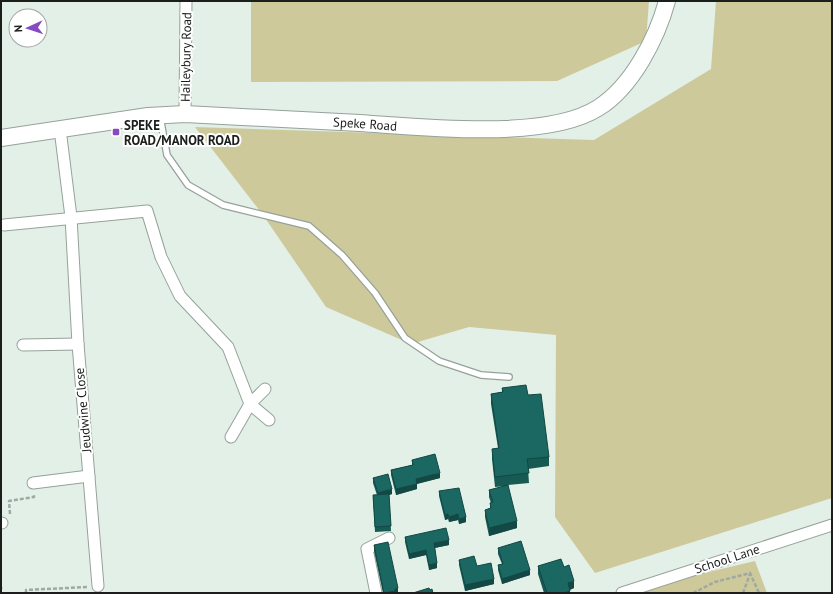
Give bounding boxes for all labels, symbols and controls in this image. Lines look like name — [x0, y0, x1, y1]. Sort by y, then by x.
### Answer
north arrow — [8, 8, 48, 48]
street label: Haileybury Road — [177, 12, 195, 102]
text: N — [11, 25, 25, 33]
street label: Speke Road — [333, 113, 398, 134]
place label: SPEKE ROAD/MANOR ROAD — [124, 117, 240, 149]
marker: SPEKE ROAD/MANOR ROAD — [111, 127, 121, 137]
street label: Jeudwine Close — [71, 367, 95, 454]
street label: School Lane — [692, 540, 762, 578]

